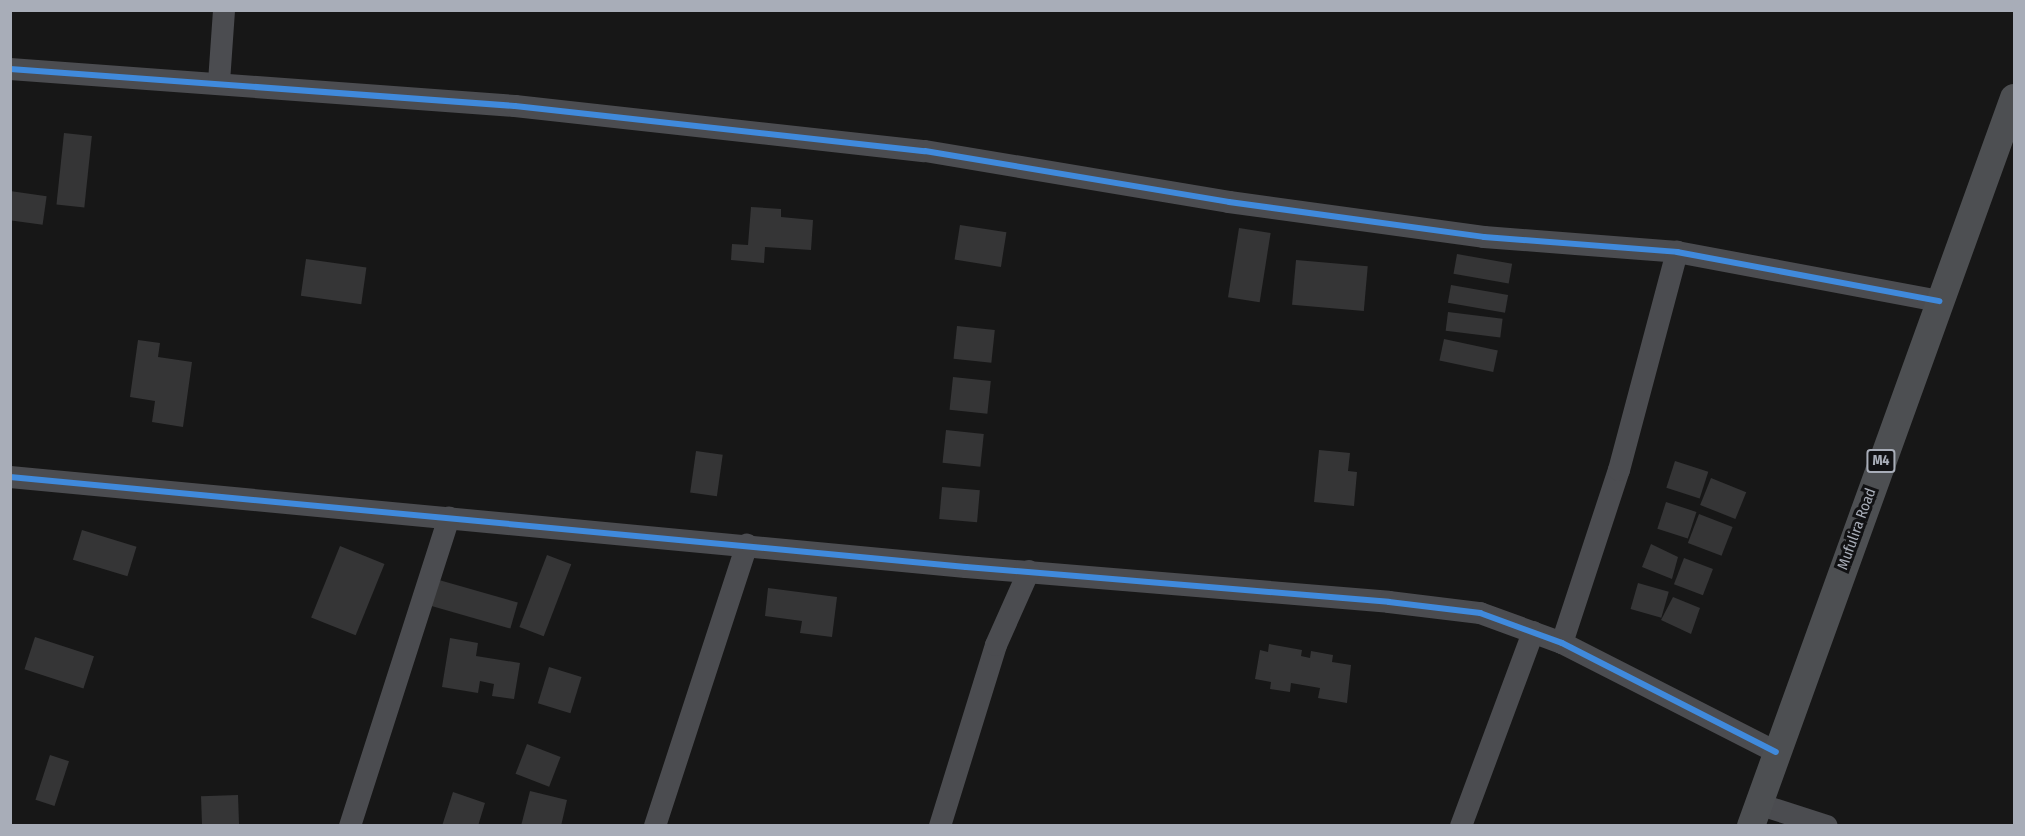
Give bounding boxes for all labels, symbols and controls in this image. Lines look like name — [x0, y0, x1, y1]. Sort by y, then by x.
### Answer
road number: M4 — [1866, 450, 1896, 472]
street label: Mufulira Road — [1834, 486, 1880, 572]

